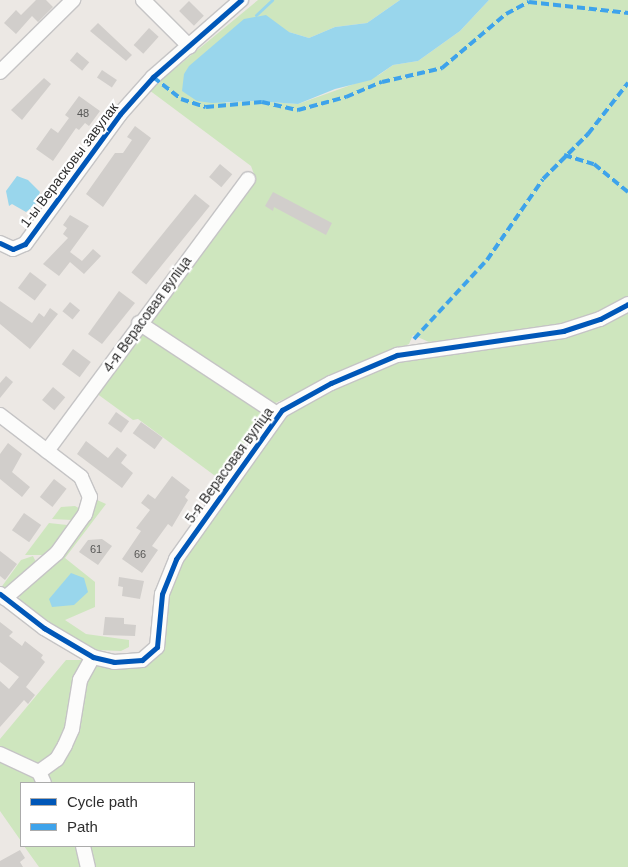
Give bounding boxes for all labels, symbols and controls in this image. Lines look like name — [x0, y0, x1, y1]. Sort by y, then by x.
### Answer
street label: 1-ы Верасковы завулак — [17, 99, 121, 231]
house number: 48 — [77, 106, 89, 120]
street label: 4-я Верасовая вуліца — [99, 253, 195, 375]
street label: 5-я Верасовая вуліца — [181, 404, 277, 526]
house number: 61 — [90, 542, 102, 556]
house number: 66 — [134, 547, 146, 561]
legend — [20, 782, 195, 847]
text: Cycle path — [67, 793, 138, 810]
text: Path — [67, 818, 98, 835]

